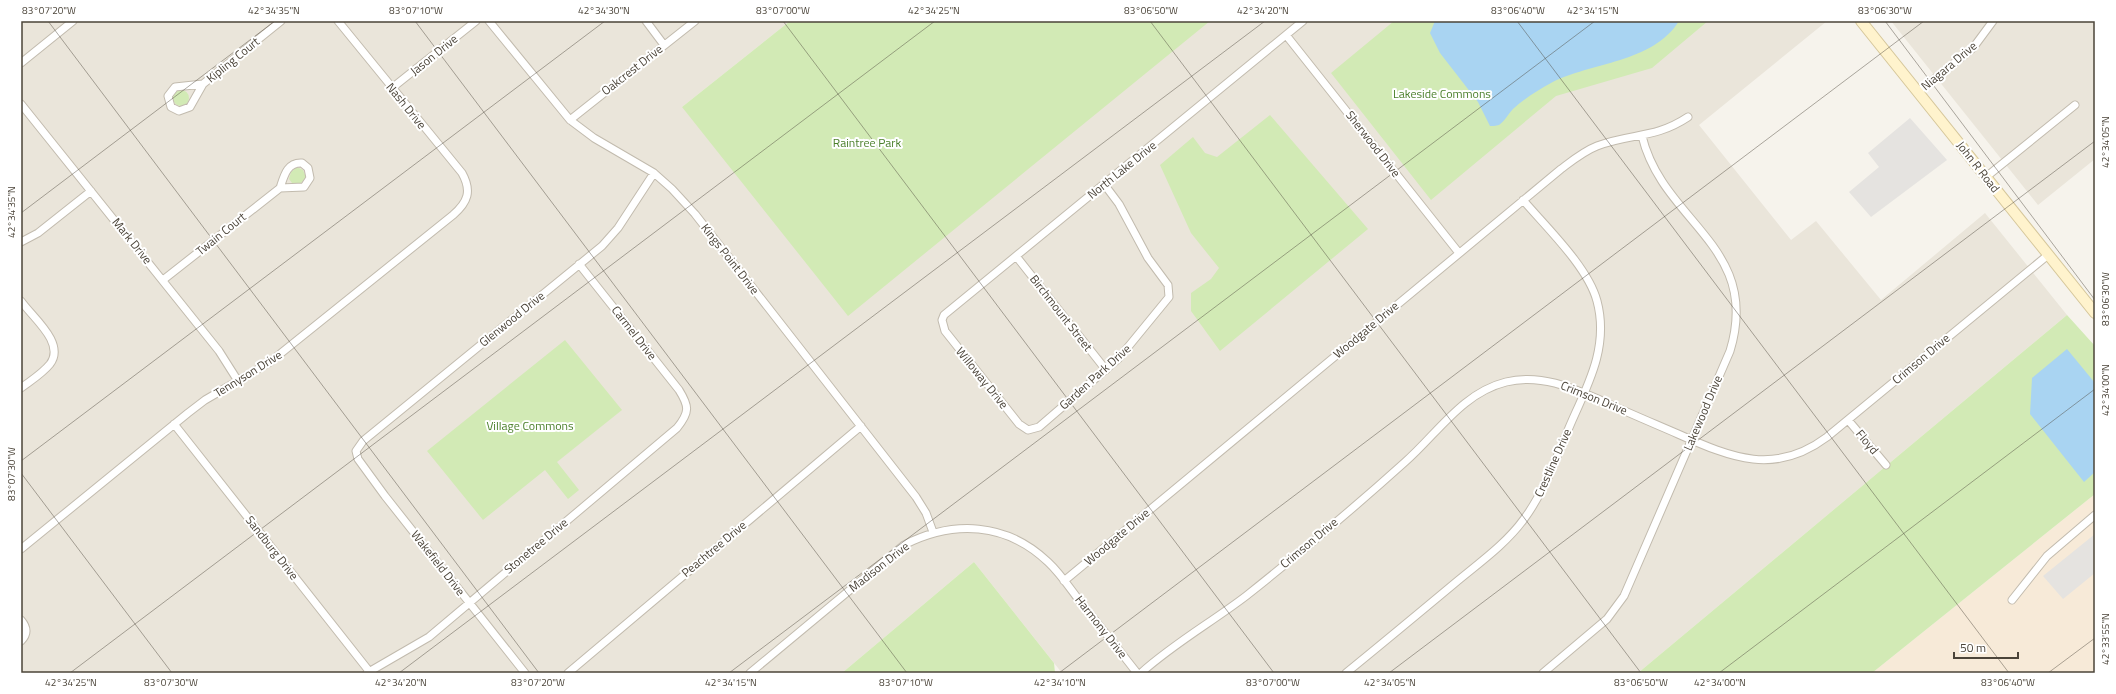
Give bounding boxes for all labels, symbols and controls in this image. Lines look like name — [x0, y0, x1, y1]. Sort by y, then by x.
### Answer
text: 83°07'20"W — [22, 3, 76, 18]
text: 42°34'35"N — [248, 3, 300, 18]
text: 83°07'10"W — [389, 3, 443, 18]
text: 42°34'30"N — [578, 3, 630, 18]
text: 83°07'00"W — [756, 3, 810, 18]
text: 42°34'25"N — [908, 3, 960, 18]
text: 83°06'50"W — [1124, 3, 1178, 18]
text: 42°34'20"N — [1237, 3, 1289, 18]
text: 83°06'40"W — [1491, 3, 1545, 18]
text: 42°34'15"N — [1567, 3, 1619, 18]
text: 83°06'30"W — [1858, 3, 1912, 18]
street label: Jason Drive — [406, 29, 462, 80]
street label: Kipling Court — [202, 32, 264, 87]
street label: Niagara Drive — [1917, 36, 1981, 95]
street label: Oakcrest Drive — [597, 39, 667, 100]
street label: Nash Drive — [382, 78, 431, 133]
park label: Lakeside Commons — [1393, 84, 1491, 103]
street label: Sherwood Drive — [1341, 106, 1406, 181]
text: 42°34'05"N — [2098, 116, 2113, 168]
park label: Raintree Park — [833, 133, 901, 152]
street label: North Lake Drive — [1083, 136, 1160, 203]
street label: John R Road — [1952, 137, 2005, 197]
text: 42°34'35"N — [4, 186, 19, 238]
street label: Twain Court — [191, 207, 250, 260]
street label: Mark Drive — [108, 213, 157, 268]
street label: Kings Point Drive — [696, 219, 764, 298]
street label: Birchmount Street — [1025, 270, 1098, 356]
text: 83°06'30"W — [2098, 272, 2113, 326]
street label: Glenwood Drive — [475, 286, 549, 351]
street label: Woodgate Drive — [1329, 296, 1403, 363]
street label: Carmel Drive — [607, 301, 662, 364]
street label: Crimson Drive — [1888, 329, 1954, 389]
street label: Garden Park Drive — [1055, 339, 1135, 414]
street label: Willoway Drive — [951, 343, 1013, 413]
street label: Tennyson Drive — [210, 345, 285, 402]
text: 42°34'00"N — [2098, 364, 2113, 416]
street label: Lakewood Drive — [1678, 372, 1727, 453]
street label: Crimson Drive — [1558, 376, 1630, 420]
park label: Village Commons — [486, 416, 574, 435]
street label: Floyd — [1851, 425, 1883, 458]
street label: Crestline Drive — [1529, 426, 1576, 500]
text: 83°07'30"W — [4, 447, 19, 501]
street label: Woodgate Drive — [1080, 503, 1154, 570]
street label: Sandburg Drive — [241, 511, 304, 584]
street label: Stonetree Drive — [499, 513, 572, 578]
street label: Crimson Drive — [1276, 513, 1342, 573]
street label: Peachtree Drive — [677, 516, 750, 582]
street label: Wakefield Drive — [407, 526, 470, 600]
street label: Madison Drive — [844, 537, 913, 596]
street label: Harmony Drive — [1071, 591, 1132, 662]
text: 42°33'55"N — [2098, 613, 2113, 665]
scale bar — [1954, 634, 2018, 660]
text: 50 m — [1960, 638, 1986, 657]
text: 42°34'25"N — [45, 675, 97, 690]
text: 83°07'30"W — [144, 675, 198, 690]
text: 42°34'20"N — [375, 675, 427, 690]
text: 83°07'20"W — [511, 675, 565, 690]
text: 42°34'15"N — [705, 675, 757, 690]
text: 83°07'10"W — [879, 675, 933, 690]
text: 42°34'10"N — [1034, 675, 1086, 690]
text: 83°07'00"W — [1246, 675, 1300, 690]
text: 42°34'05"N — [1364, 675, 1416, 690]
text: 83°06'50"W — [1614, 675, 1668, 690]
text: 42°34'00"N — [1694, 675, 1746, 690]
text: 83°06'40"W — [1981, 675, 2035, 690]

